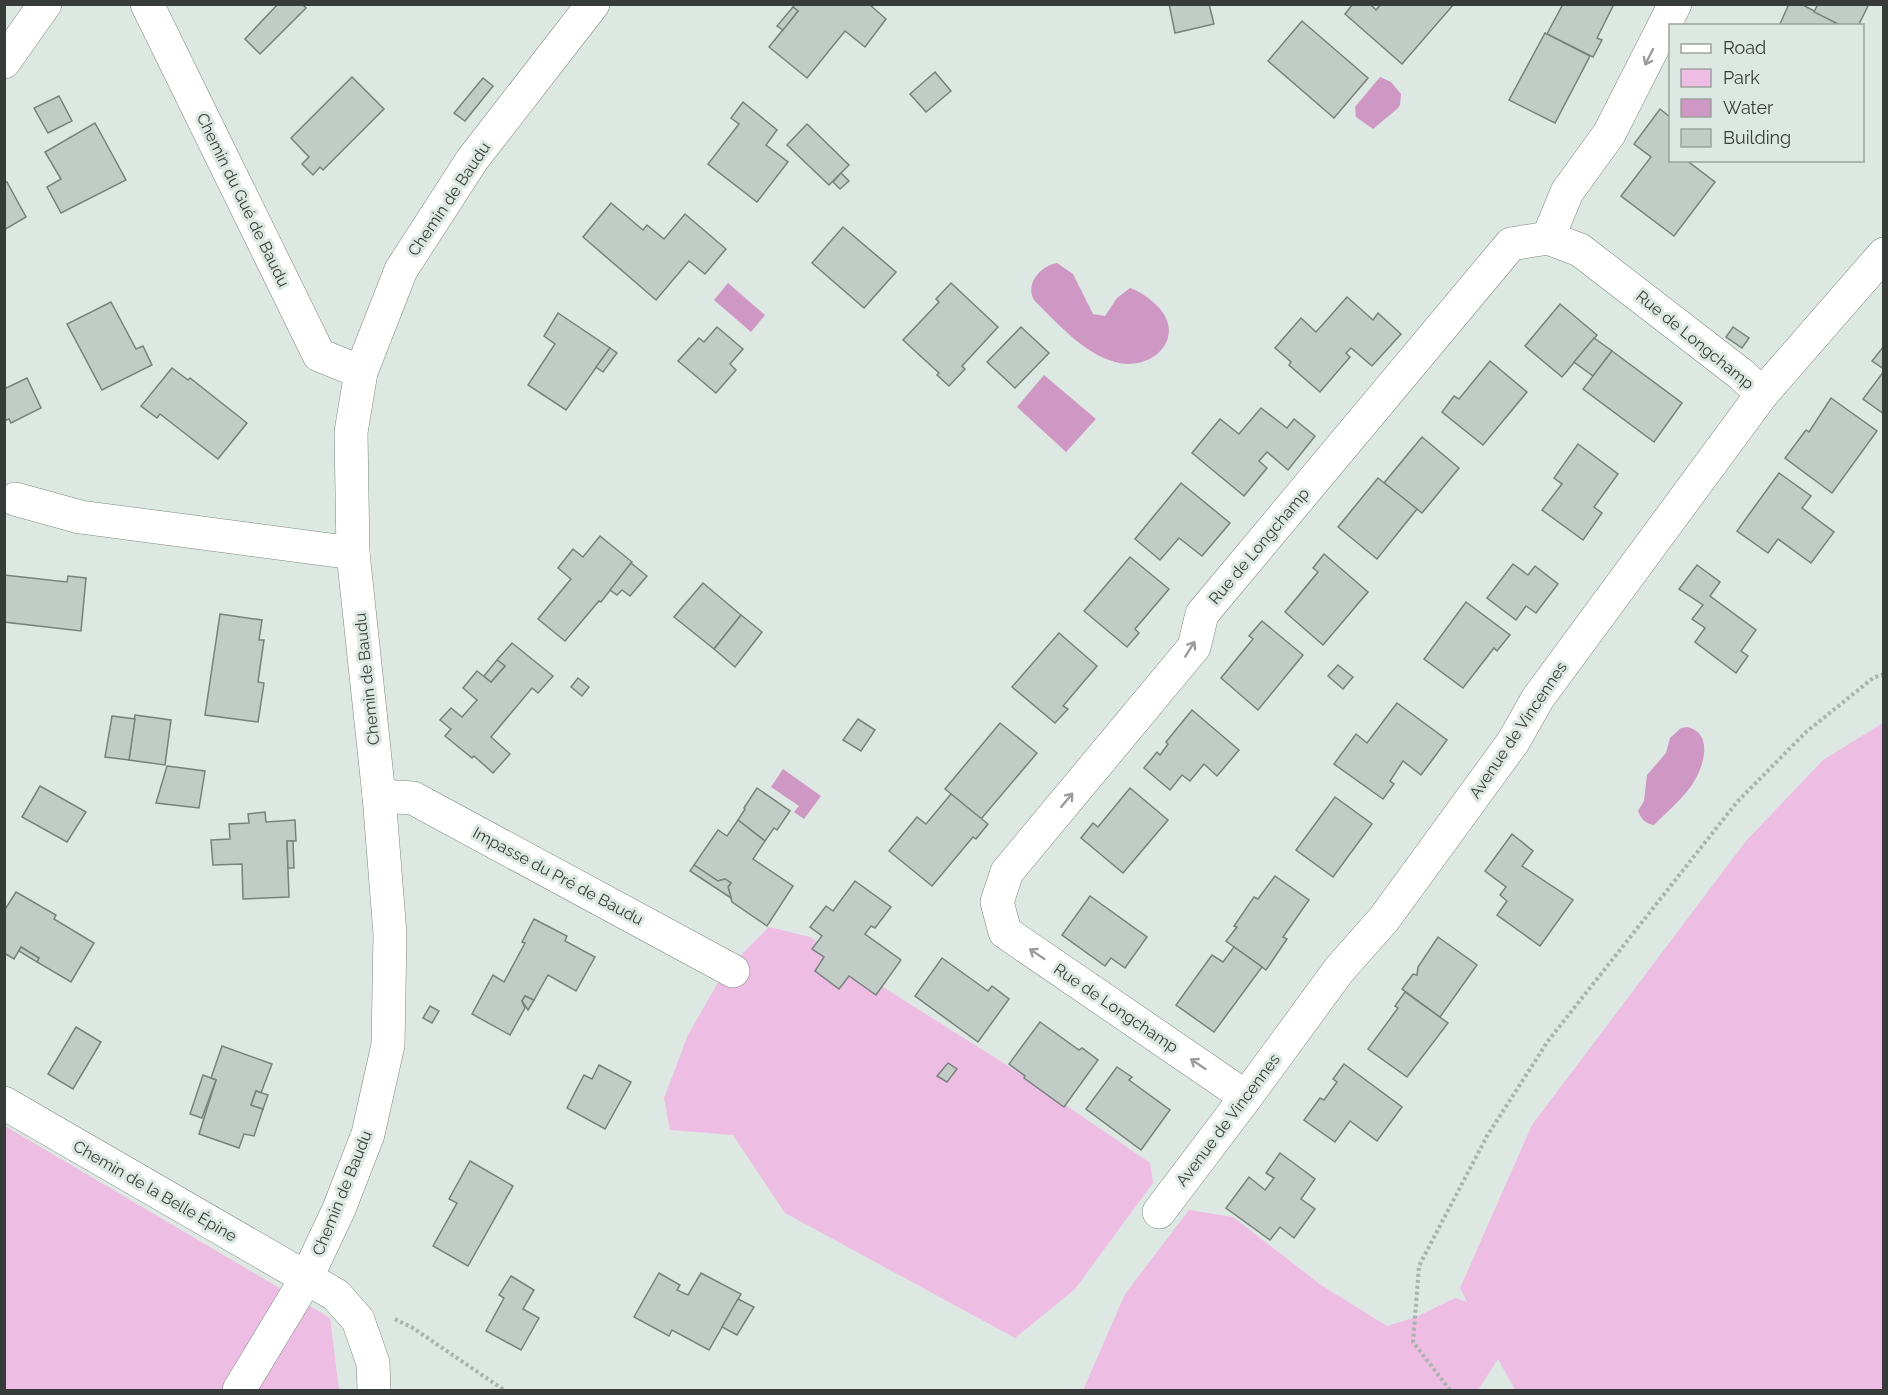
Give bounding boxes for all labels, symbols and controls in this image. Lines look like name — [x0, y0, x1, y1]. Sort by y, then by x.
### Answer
legend — [1669, 24, 1864, 162]
text: Road — [1723, 37, 1766, 58]
one-way arrow — [1643, 47, 1654, 65]
text: Park — [1723, 67, 1760, 88]
text: Water — [1723, 97, 1774, 118]
street label: Chemin du Gué de Baudu — [193, 110, 293, 290]
text: Building — [1723, 127, 1791, 148]
street label: Chemin de Baudu — [404, 139, 494, 259]
street label: Rue de Longchamp — [1632, 287, 1758, 393]
street label: Rue de Longchamp — [1205, 484, 1313, 608]
street label: Chemin de Baudu — [351, 612, 383, 746]
one-way arrow — [1185, 641, 1197, 658]
street label: Avenue de Vincennes — [1465, 658, 1571, 802]
one-way arrow — [1060, 793, 1074, 808]
street label: Impasse du Pré de Baudu — [470, 823, 646, 929]
one-way arrow — [1029, 947, 1046, 959]
street label: Rue de Longchamp — [1050, 959, 1182, 1057]
street label: Avenue de Vincennes — [1172, 1050, 1284, 1190]
one-way arrow — [1190, 1057, 1207, 1069]
street label: Chemin de Baudu — [308, 1128, 376, 1258]
street label: Chemin de la Belle Épine — [70, 1135, 241, 1246]

